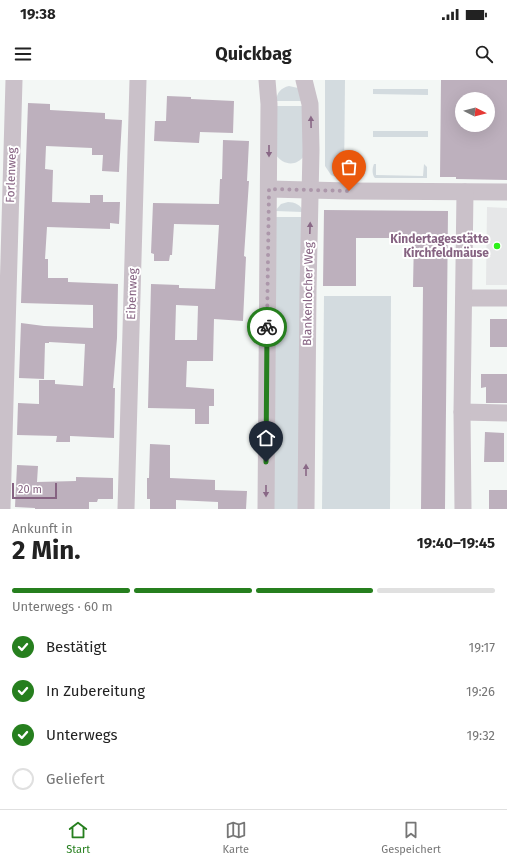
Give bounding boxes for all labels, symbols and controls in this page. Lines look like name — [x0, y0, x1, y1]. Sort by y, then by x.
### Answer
text: 19:38 — [20, 5, 56, 23]
icon: menu — [12, 43, 34, 65]
text: Quickbag — [215, 43, 292, 65]
icon: search — [473, 43, 495, 65]
north arrow — [455, 92, 495, 132]
map controls — [455, 92, 495, 132]
one-way arrow — [307, 116, 314, 128]
one-way arrow — [266, 145, 272, 158]
street label: Forlenweg — [3, 146, 19, 203]
pin — [332, 150, 366, 191]
icon: bag — [338, 156, 360, 178]
one-way arrow — [306, 222, 313, 234]
place label: Kindertagesstätte Kirchfeldmäuse — [390, 232, 489, 260]
street label: Blankenlocher Weg — [300, 241, 316, 346]
marker: Kindertagesstätte Kirchfeldmäuse — [492, 241, 502, 251]
street label: Eibenweg — [124, 267, 140, 320]
courier — [247, 307, 287, 347]
icon: bike — [256, 316, 278, 338]
pin — [249, 421, 283, 462]
icon: home — [255, 427, 277, 449]
one-way arrow — [303, 463, 309, 476]
scale bar — [12, 481, 57, 500]
text: 20 m — [18, 483, 42, 496]
one-way arrow — [263, 485, 269, 498]
text: Ankunft in — [12, 521, 73, 536]
text: 19:40–19:45 — [417, 534, 495, 552]
text: 2 Min. — [12, 535, 81, 566]
text: Unterwegs · 60 m — [12, 599, 113, 614]
icon: check — [12, 636, 34, 658]
text: Bestätigt — [46, 638, 107, 656]
text: 19:17 — [469, 640, 495, 655]
icon: check — [12, 680, 34, 702]
text: In Zubereitung — [46, 682, 145, 700]
text: 19:26 — [466, 684, 495, 699]
icon: check — [12, 724, 34, 746]
text: Unterwegs — [46, 726, 118, 744]
text: 19:32 — [467, 728, 495, 743]
text: Geliefert — [46, 770, 105, 788]
tab: Start — [66, 819, 90, 856]
tab: Karte — [223, 819, 249, 856]
tab: Gespeichert — [381, 819, 441, 856]

